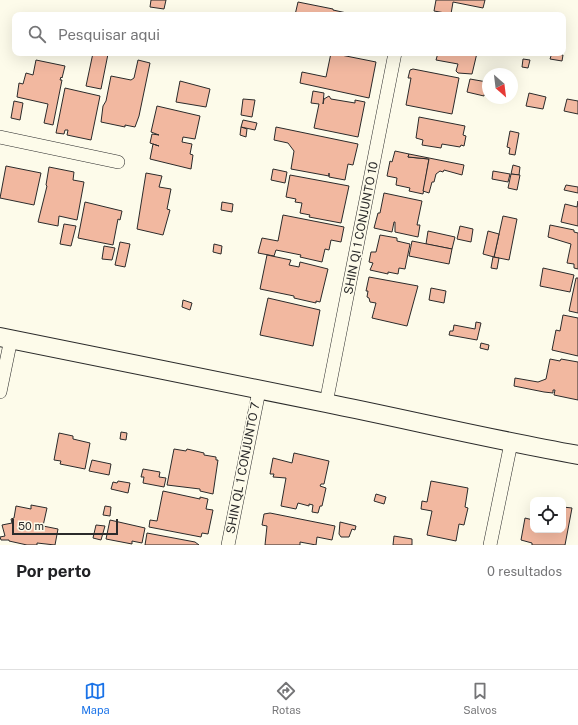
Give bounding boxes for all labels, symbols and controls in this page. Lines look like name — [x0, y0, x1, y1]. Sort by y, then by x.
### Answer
search box — [12, 12, 566, 56]
icon: search — [26, 23, 48, 45]
text: Pesquisar aqui — [58, 26, 160, 43]
north arrow — [482, 68, 518, 104]
street label: SHIN QI 1 CONJUNTO 10 — [341, 160, 381, 296]
street label: SHIN QL 1 CONJUNTO 7 — [223, 401, 263, 535]
map controls — [530, 497, 566, 533]
button: locate — [530, 497, 566, 533]
scale bar — [12, 517, 118, 536]
text: 50 m — [18, 520, 44, 532]
text: Por perto — [16, 561, 91, 581]
text: 0 resultados — [487, 564, 562, 579]
tab: Mapa — [81, 680, 110, 716]
tab: Rotas — [272, 680, 301, 716]
tab: Salvos — [463, 680, 497, 716]

